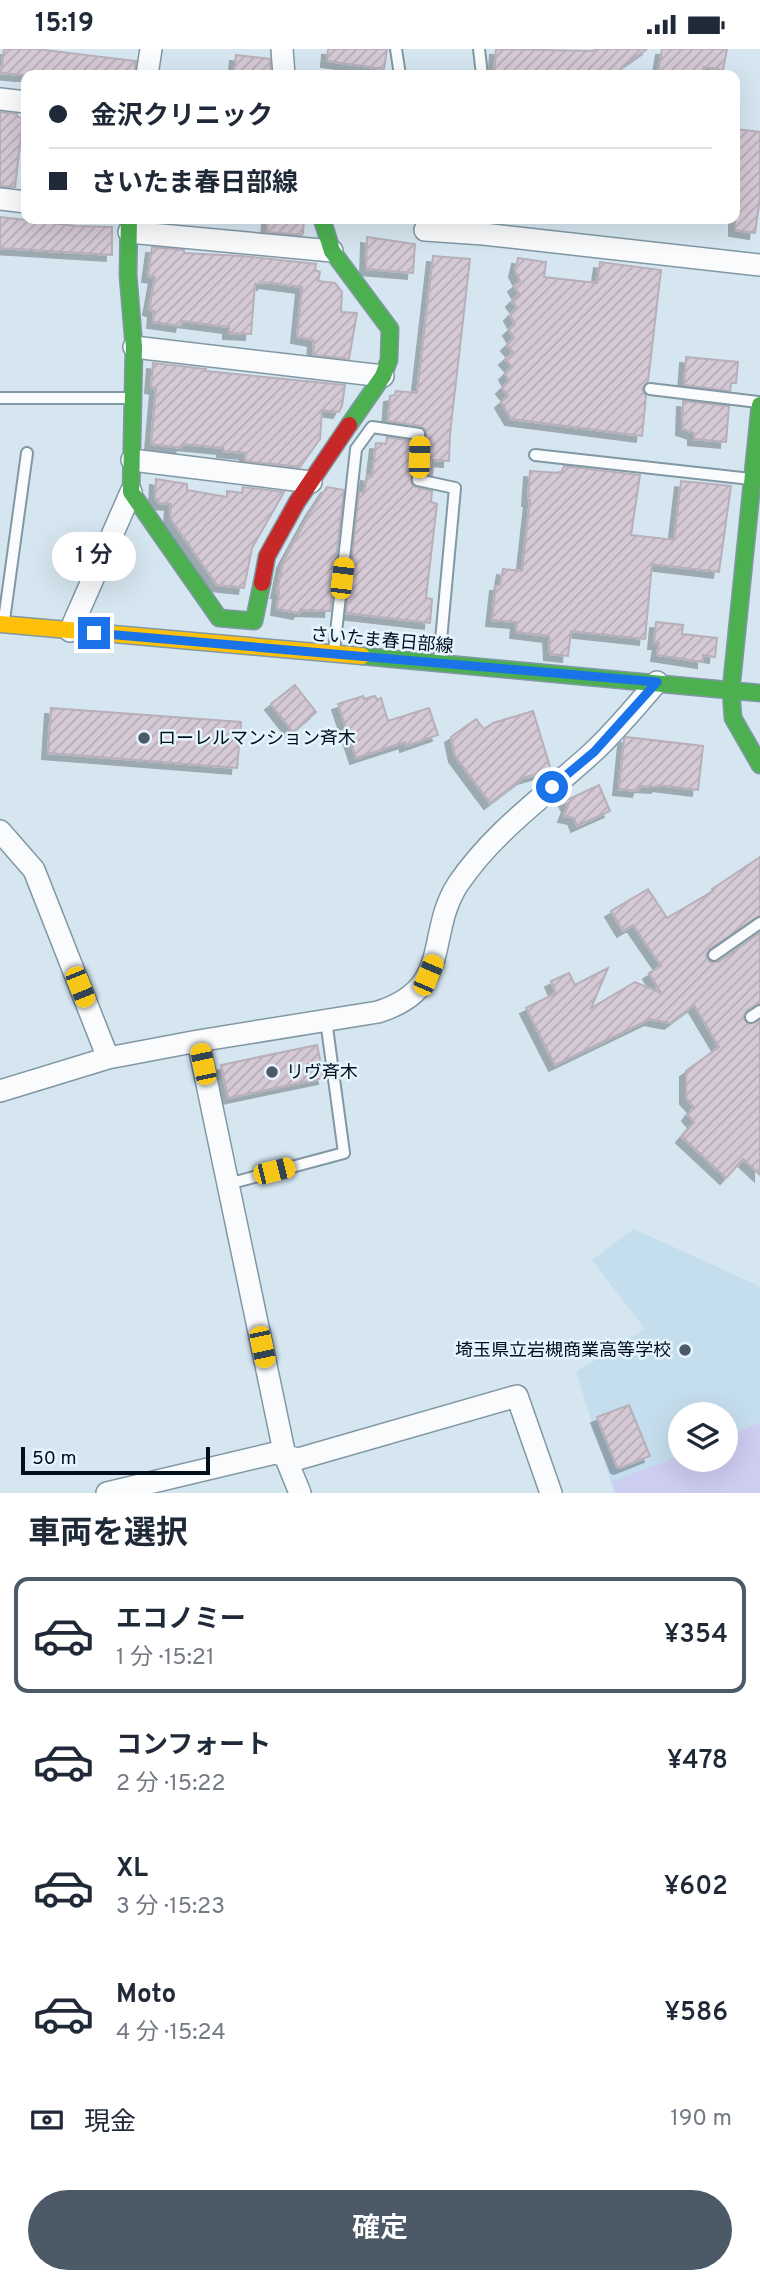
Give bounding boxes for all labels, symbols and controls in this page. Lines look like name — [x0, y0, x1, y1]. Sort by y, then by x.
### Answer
text: 15:19 — [35, 8, 94, 41]
text: 金沢クリニック — [91, 101, 273, 134]
text: さいたま春日部線 — [91, 168, 298, 201]
car — [408, 436, 431, 478]
callout: 1 分 — [52, 531, 136, 581]
text: 1 分 — [75, 542, 113, 571]
car — [330, 556, 355, 600]
route end — [78, 617, 110, 649]
street label: さいたま春日部線 — [309, 624, 454, 659]
place label: ローレルマンション斉木 — [158, 728, 356, 751]
marker: ローレルマンション斉木 — [136, 730, 152, 746]
route start — [536, 771, 568, 803]
car — [411, 952, 446, 998]
car — [63, 964, 98, 1010]
car — [189, 1041, 218, 1087]
place label: リヴ斉木 — [286, 1062, 358, 1085]
marker: リヴ斉木 — [264, 1064, 280, 1080]
car — [252, 1156, 297, 1186]
car — [248, 1324, 277, 1370]
place label: 埼玉県立岩槻商業高等学校 — [455, 1340, 671, 1363]
marker: 埼玉県立岩槻商業高等学校 — [677, 1342, 693, 1358]
map controls — [668, 1402, 738, 1472]
button: layers — [668, 1402, 738, 1472]
scale bar — [21, 1444, 210, 1476]
text: 50 m — [32, 1447, 77, 1471]
text: 車両を選択 — [28, 1515, 188, 1555]
icon: car — [32, 1604, 95, 1667]
text: エコノミー — [116, 1604, 246, 1637]
text: ¥354 — [664, 1619, 728, 1652]
text: 1 分 · 15:21 — [116, 1644, 215, 1673]
icon: car — [32, 1730, 95, 1793]
text: コンフォート — [116, 1730, 271, 1763]
text: ¥478 — [667, 1745, 728, 1778]
text: 2 分 · 15:22 — [116, 1770, 225, 1799]
text: XL — [116, 1853, 148, 1886]
icon: car — [32, 1856, 95, 1919]
text: ¥602 — [664, 1871, 728, 1904]
text: 3 分 · 15:23 — [116, 1893, 225, 1922]
text: Moto — [116, 1979, 176, 2012]
icon: car — [32, 1982, 95, 2045]
text: ¥586 — [665, 1997, 728, 2030]
text: 4 分 · 15:24 — [116, 2019, 226, 2048]
icon: cash — [28, 2101, 66, 2139]
text: 190 m — [670, 2105, 732, 2134]
text: 現金 — [84, 2107, 136, 2140]
button: 確定 — [28, 2190, 732, 2270]

